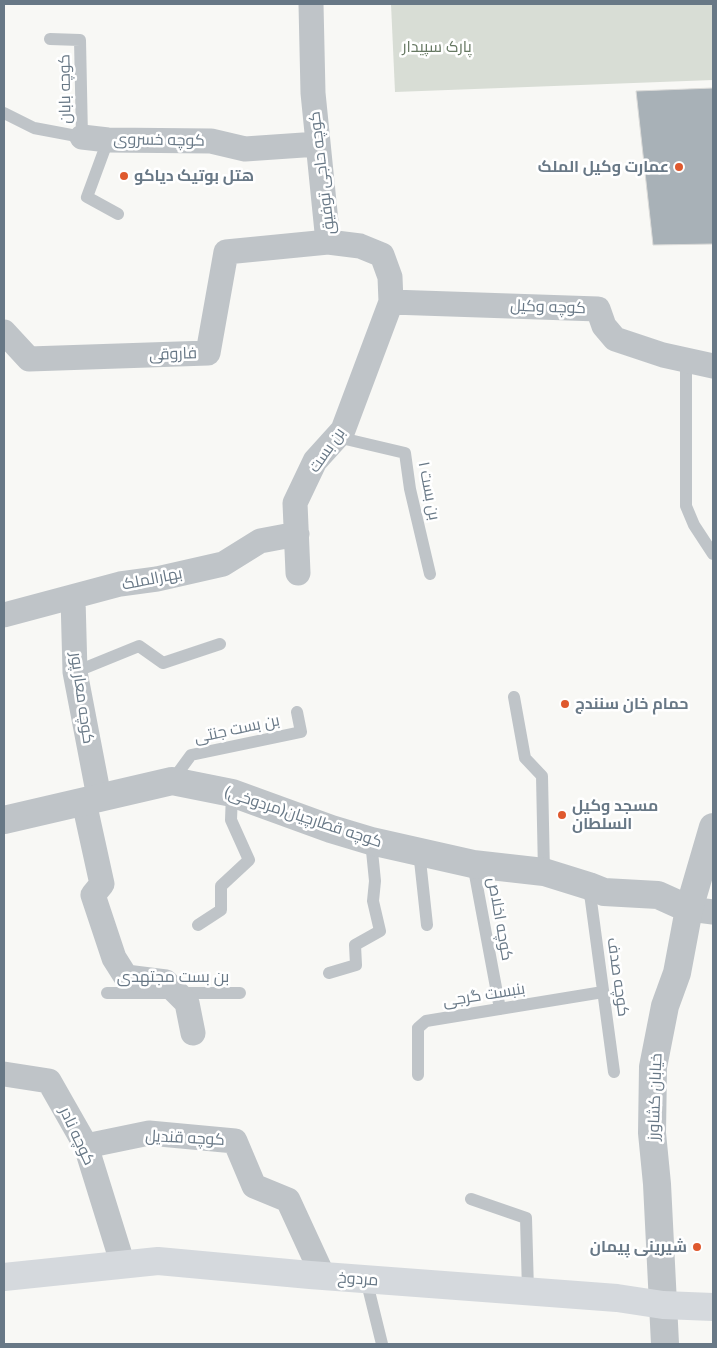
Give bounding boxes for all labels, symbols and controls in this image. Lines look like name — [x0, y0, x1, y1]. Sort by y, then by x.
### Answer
park label: پارک سپیدار — [402, 37, 472, 57]
street label: کوچه بابان — [55, 54, 75, 124]
street label: کوچه حاجی توفیق — [305, 110, 339, 236]
street label: کوچه خسروی — [113, 130, 205, 150]
place label: عمارت وکیل الملک — [538, 157, 669, 177]
marker: عمارت وکیل الملک — [673, 161, 685, 173]
place label: هتل بوتیک دیاکو — [134, 166, 254, 186]
marker: هتل بوتیک دیاکو — [118, 170, 130, 182]
street label: کوچه وکیل — [510, 296, 586, 318]
street label: فاروقی — [149, 344, 197, 364]
street label: بن بست — [305, 424, 349, 476]
street label: بن بست ۱ — [414, 460, 444, 522]
street label: بهارالملک — [120, 564, 184, 594]
street label: کوچه معار پور — [66, 651, 98, 745]
place label: حمام خان سنندج — [575, 694, 689, 714]
marker: حمام خان سنندج — [559, 698, 571, 710]
street label: بن بست جنتی — [193, 711, 281, 747]
street label: کوچه قطارچیان(مردوخی) — [221, 782, 385, 852]
place label: مسجد وکیل السلطان — [572, 796, 658, 834]
marker: مسجد وکیل السلطان — [556, 809, 568, 821]
street label: کوچه اخلاص — [483, 876, 517, 962]
street label: کوچه صدف — [603, 936, 633, 1018]
street label: بن بست مجتهدی — [117, 967, 229, 987]
street label: بنبست گرجی — [441, 979, 527, 1011]
street label: خیابان کشاورز — [644, 1053, 666, 1141]
street label: کوچه نادر — [55, 1104, 99, 1168]
street label: کوچه قندیل — [145, 1126, 225, 1150]
place label: شیرینی پیمان — [590, 1237, 687, 1257]
marker: شیرینی پیمان — [691, 1241, 703, 1253]
street label: مردوخ — [337, 1268, 379, 1290]

